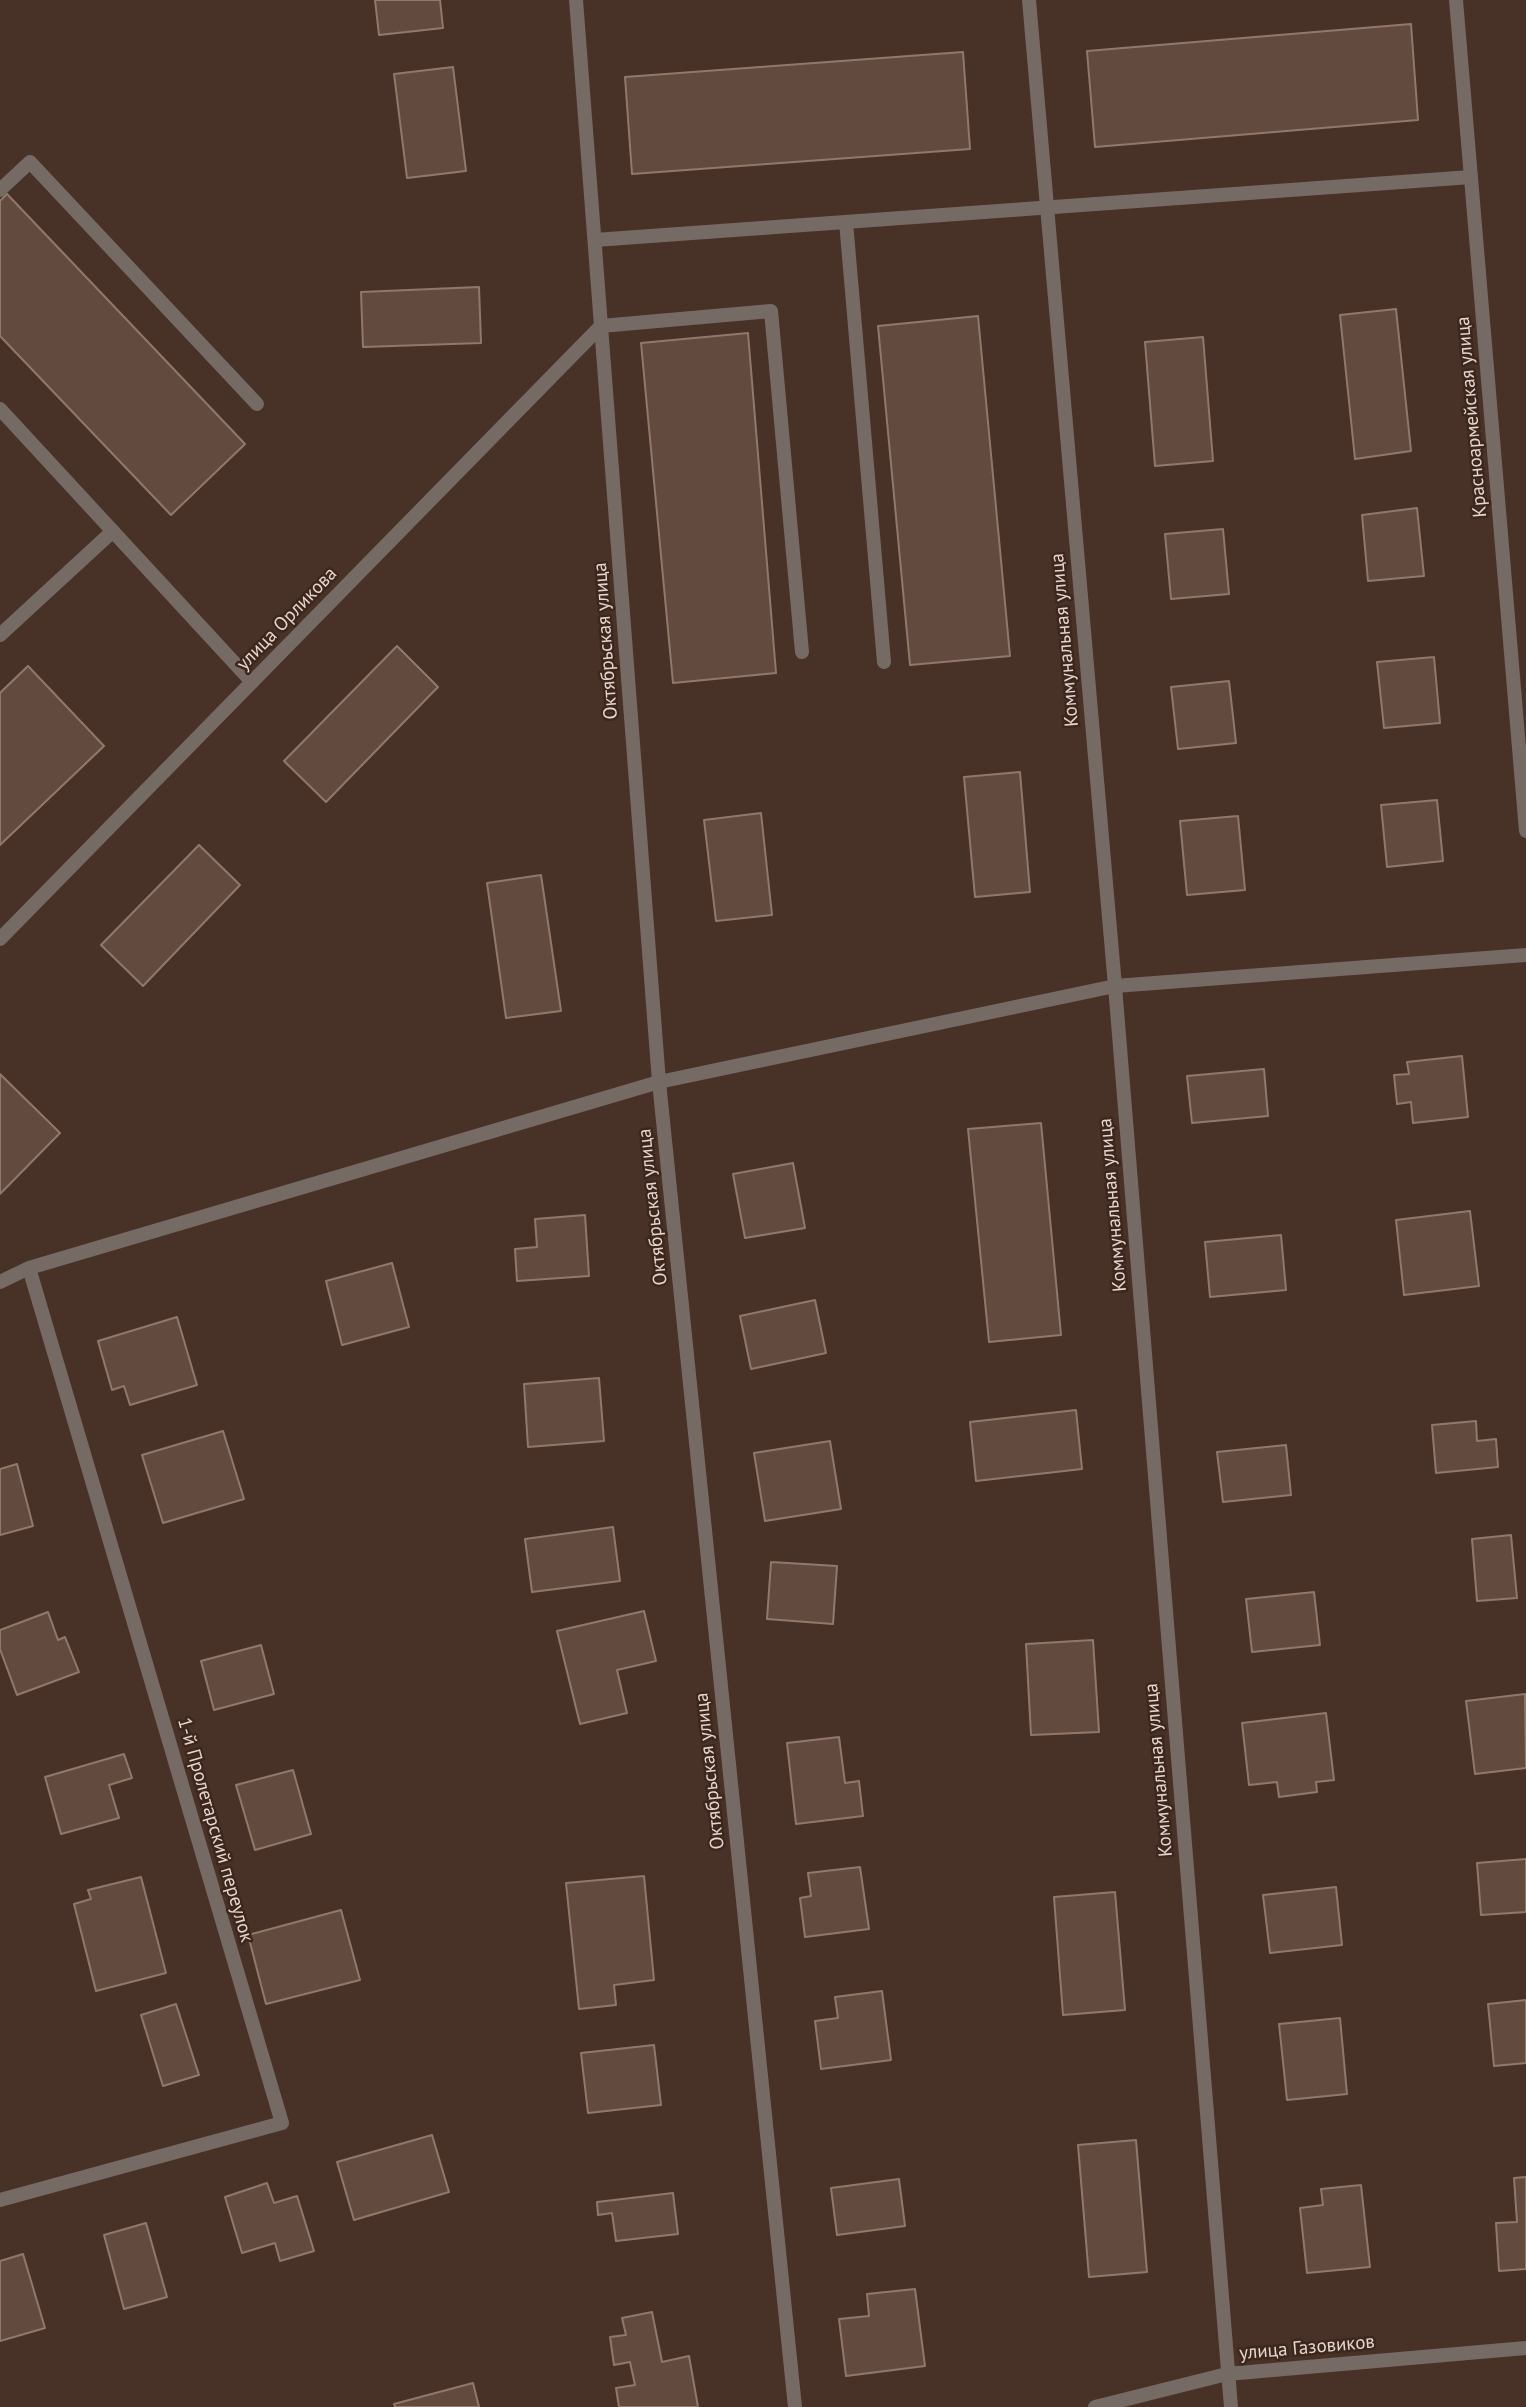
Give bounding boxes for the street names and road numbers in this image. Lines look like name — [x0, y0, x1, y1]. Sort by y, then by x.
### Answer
street label: Красноармейская улица — [1452, 315, 1492, 519]
street label: Коммунальная улица — [1046, 552, 1084, 728]
street label: Октябрьская улица — [589, 562, 623, 720]
street label: улица Орликова — [232, 563, 342, 675]
street label: Коммунальная улица — [1094, 1117, 1132, 1293]
street label: Октябрьская улица — [633, 1128, 673, 1286]
street label: Коммунальная улица — [1140, 1682, 1178, 1858]
street label: Октябрьская улица — [690, 1692, 730, 1850]
street label: 1-й Пролетарский переулок — [172, 1715, 258, 1945]
street label: улица Газовиков — [1238, 2331, 1376, 2365]

